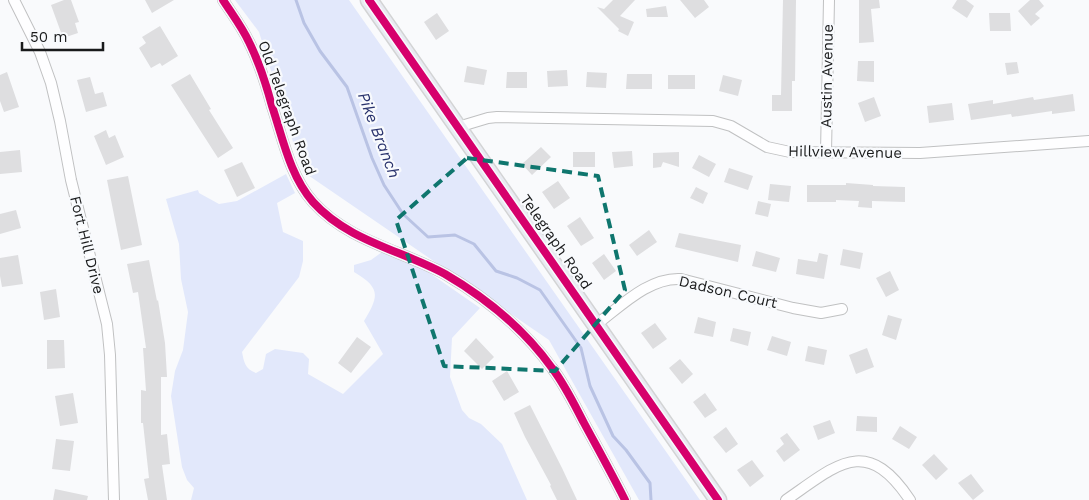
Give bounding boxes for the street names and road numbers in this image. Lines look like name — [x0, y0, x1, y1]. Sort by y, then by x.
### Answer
street label: Austin Avenue — [817, 24, 837, 128]
street label: Old Telegraph Road — [254, 38, 320, 178]
street label: Hillview Avenue — [788, 142, 902, 162]
street label: Telegraph Road — [516, 191, 596, 293]
street label: Fort Hill Drive — [66, 194, 108, 296]
street label: Dadson Court — [677, 272, 780, 312]

